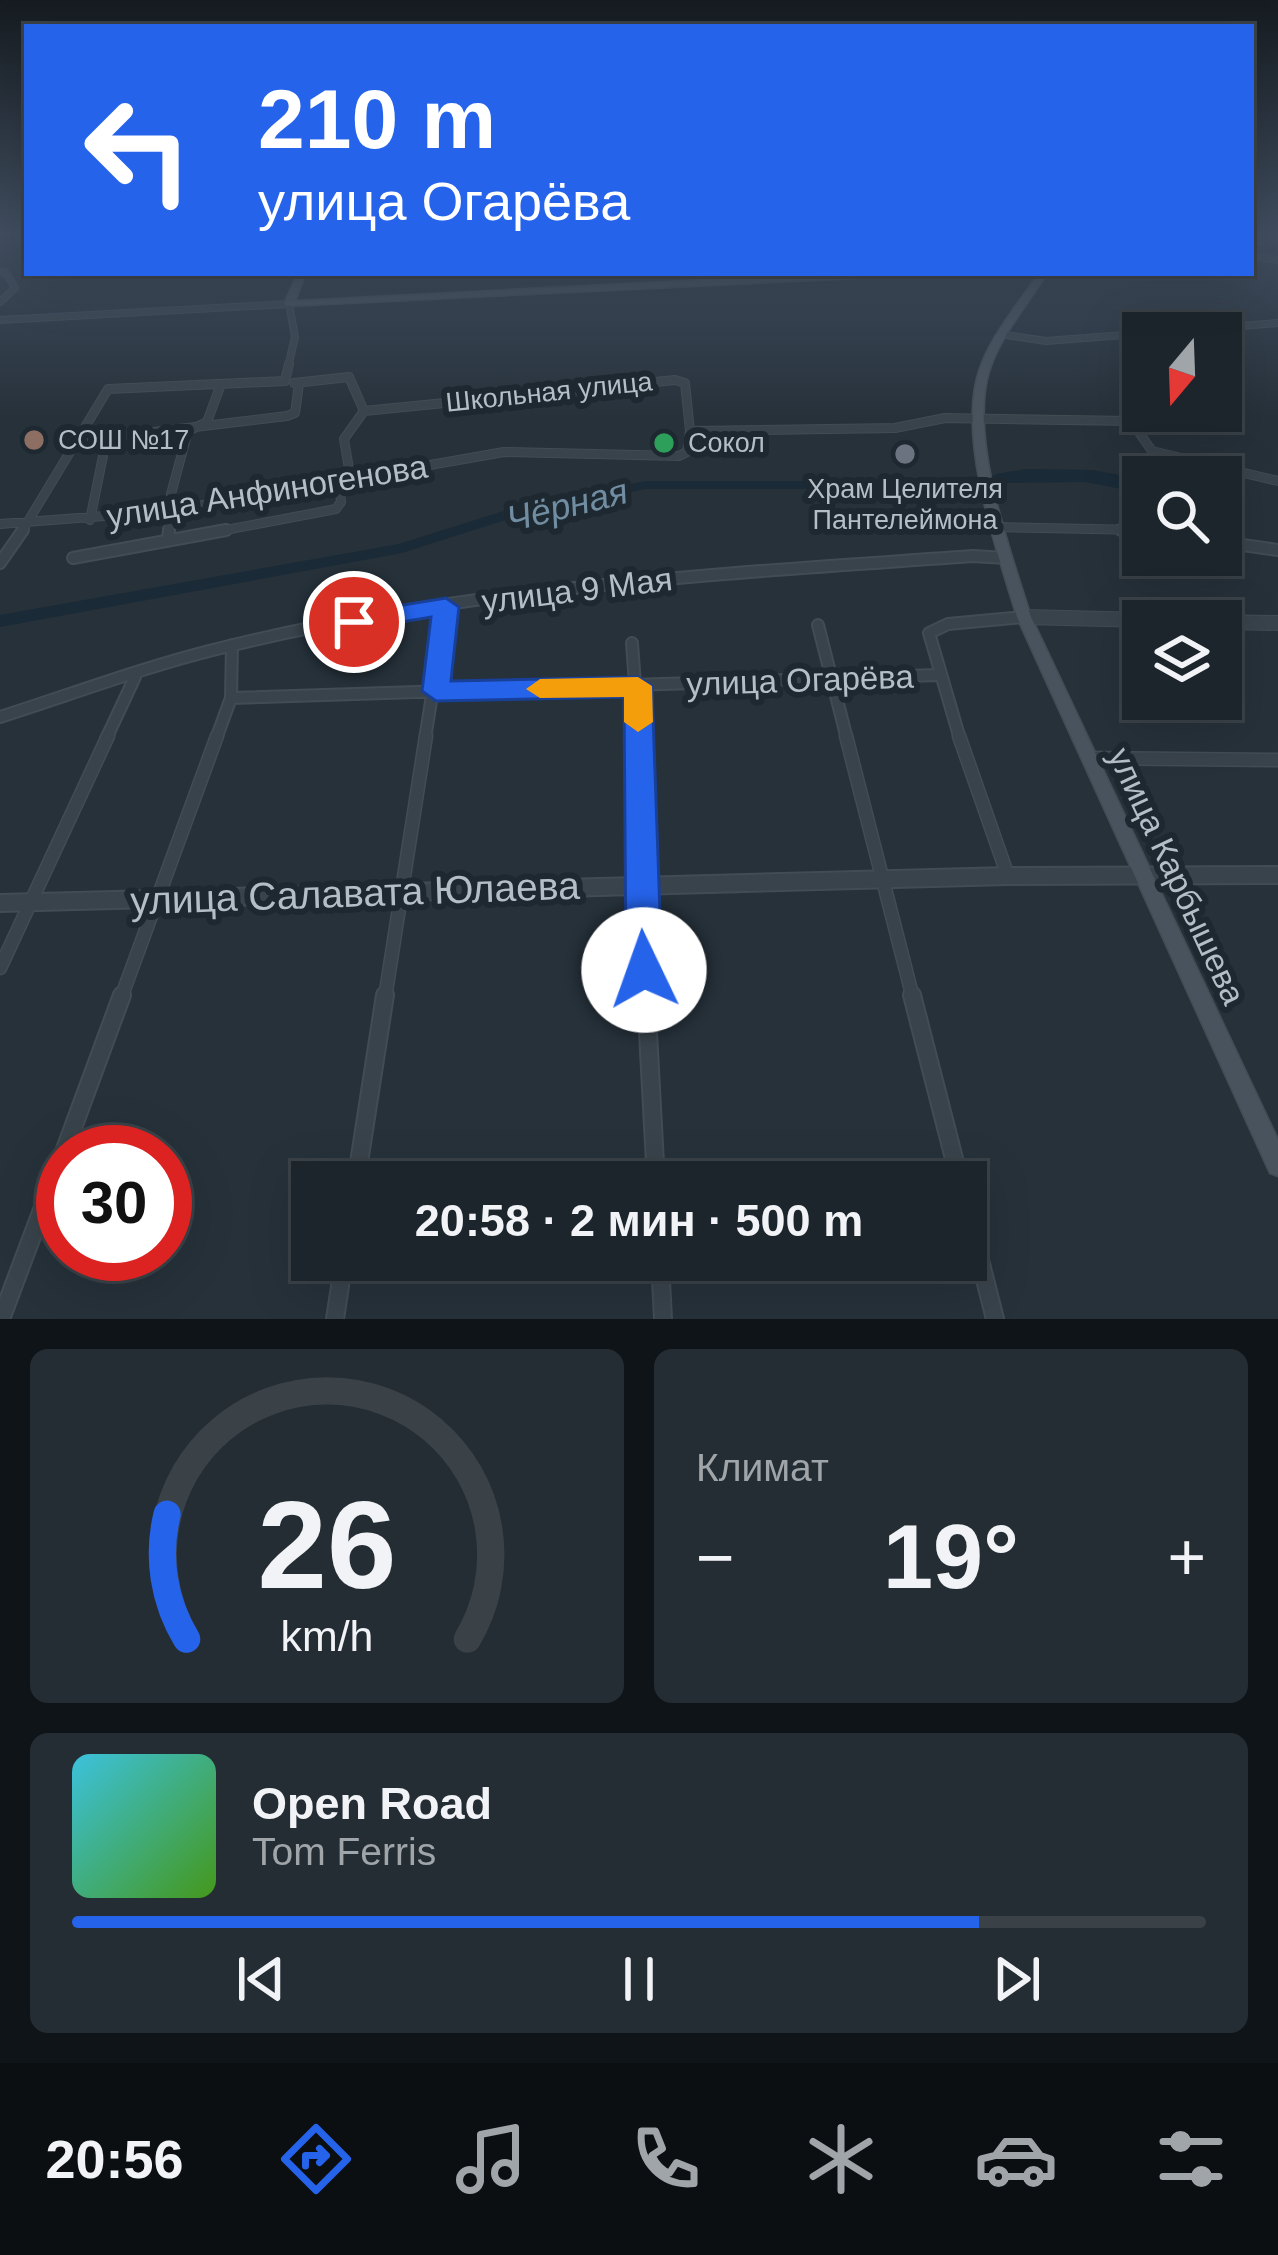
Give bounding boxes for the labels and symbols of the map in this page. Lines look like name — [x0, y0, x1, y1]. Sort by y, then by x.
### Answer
north arrow — [1122, 312, 1242, 432]
street label: Школьная улица — [444, 366, 655, 418]
place label: СОШ №17 — [58, 425, 189, 455]
marker: СОШ №17 — [21, 427, 47, 453]
place label: Сокол — [688, 428, 765, 458]
marker: Сокол — [651, 430, 677, 456]
marker: Храм Целителя Пантелеймона — [892, 441, 918, 467]
street label: улица Анфиногенова — [104, 447, 431, 535]
water label: Чёрная — [502, 470, 632, 540]
place label: Храм Целителя Пантелеймона — [807, 474, 1003, 535]
street label: улица 9 Мая — [480, 560, 674, 620]
pin — [303, 571, 405, 673]
street label: улица Огарёва — [686, 658, 915, 702]
street label: улица Карбышева — [1101, 742, 1253, 1011]
street label: улица Салавата Юлаева — [130, 864, 581, 922]
position arrow — [581, 907, 707, 1033]
speed limit sign: 30 — [36, 1125, 192, 1281]

